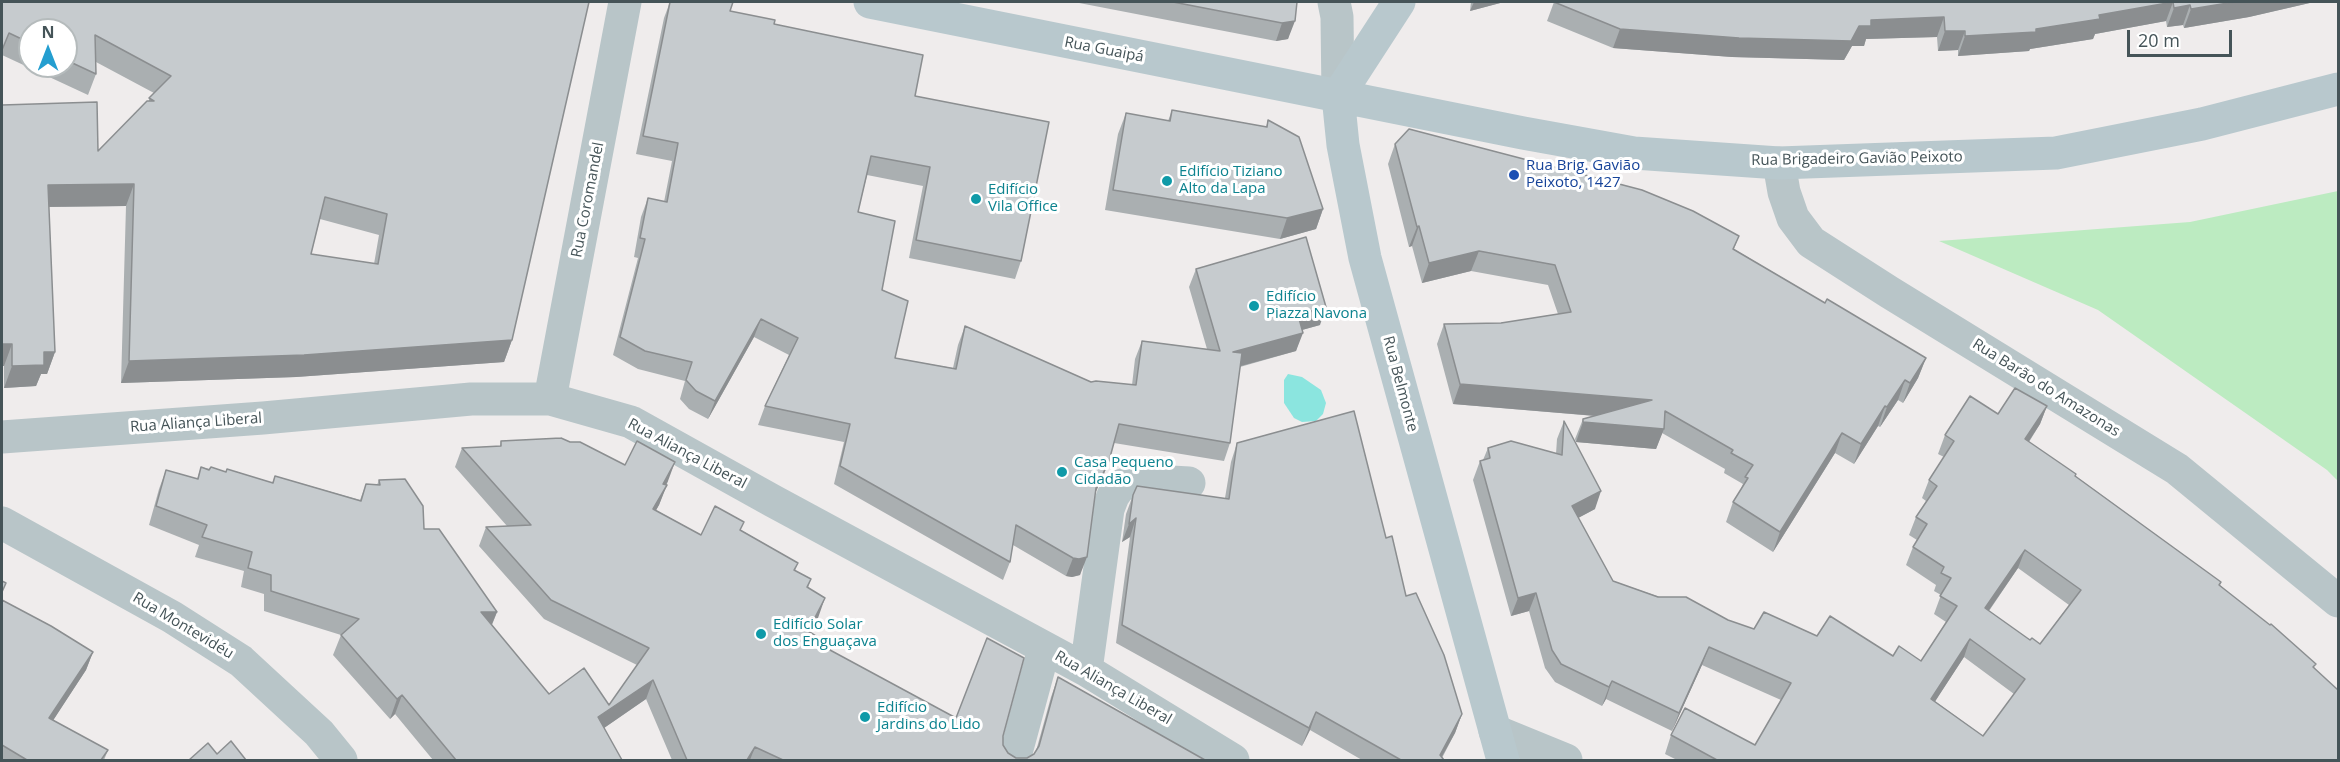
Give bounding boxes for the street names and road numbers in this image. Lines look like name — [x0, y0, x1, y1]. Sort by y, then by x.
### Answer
street label: Rua Guaipá — [1063, 33, 1145, 67]
street label: Rua Coromandel — [568, 141, 608, 259]
street label: Rua Brigadeiro Gavião Peixoto — [1751, 148, 1963, 170]
street label: Rua Belmonte — [1379, 334, 1421, 434]
street label: Rua Barão do Amazonas — [1969, 335, 2123, 441]
street label: Rua Aliança Liberal — [129, 409, 263, 437]
street label: Rua Aliança Liberal — [624, 415, 750, 493]
street label: Rua Montevidéu — [129, 589, 237, 663]
street label: Rua Aliança Liberal — [1051, 647, 1175, 729]

